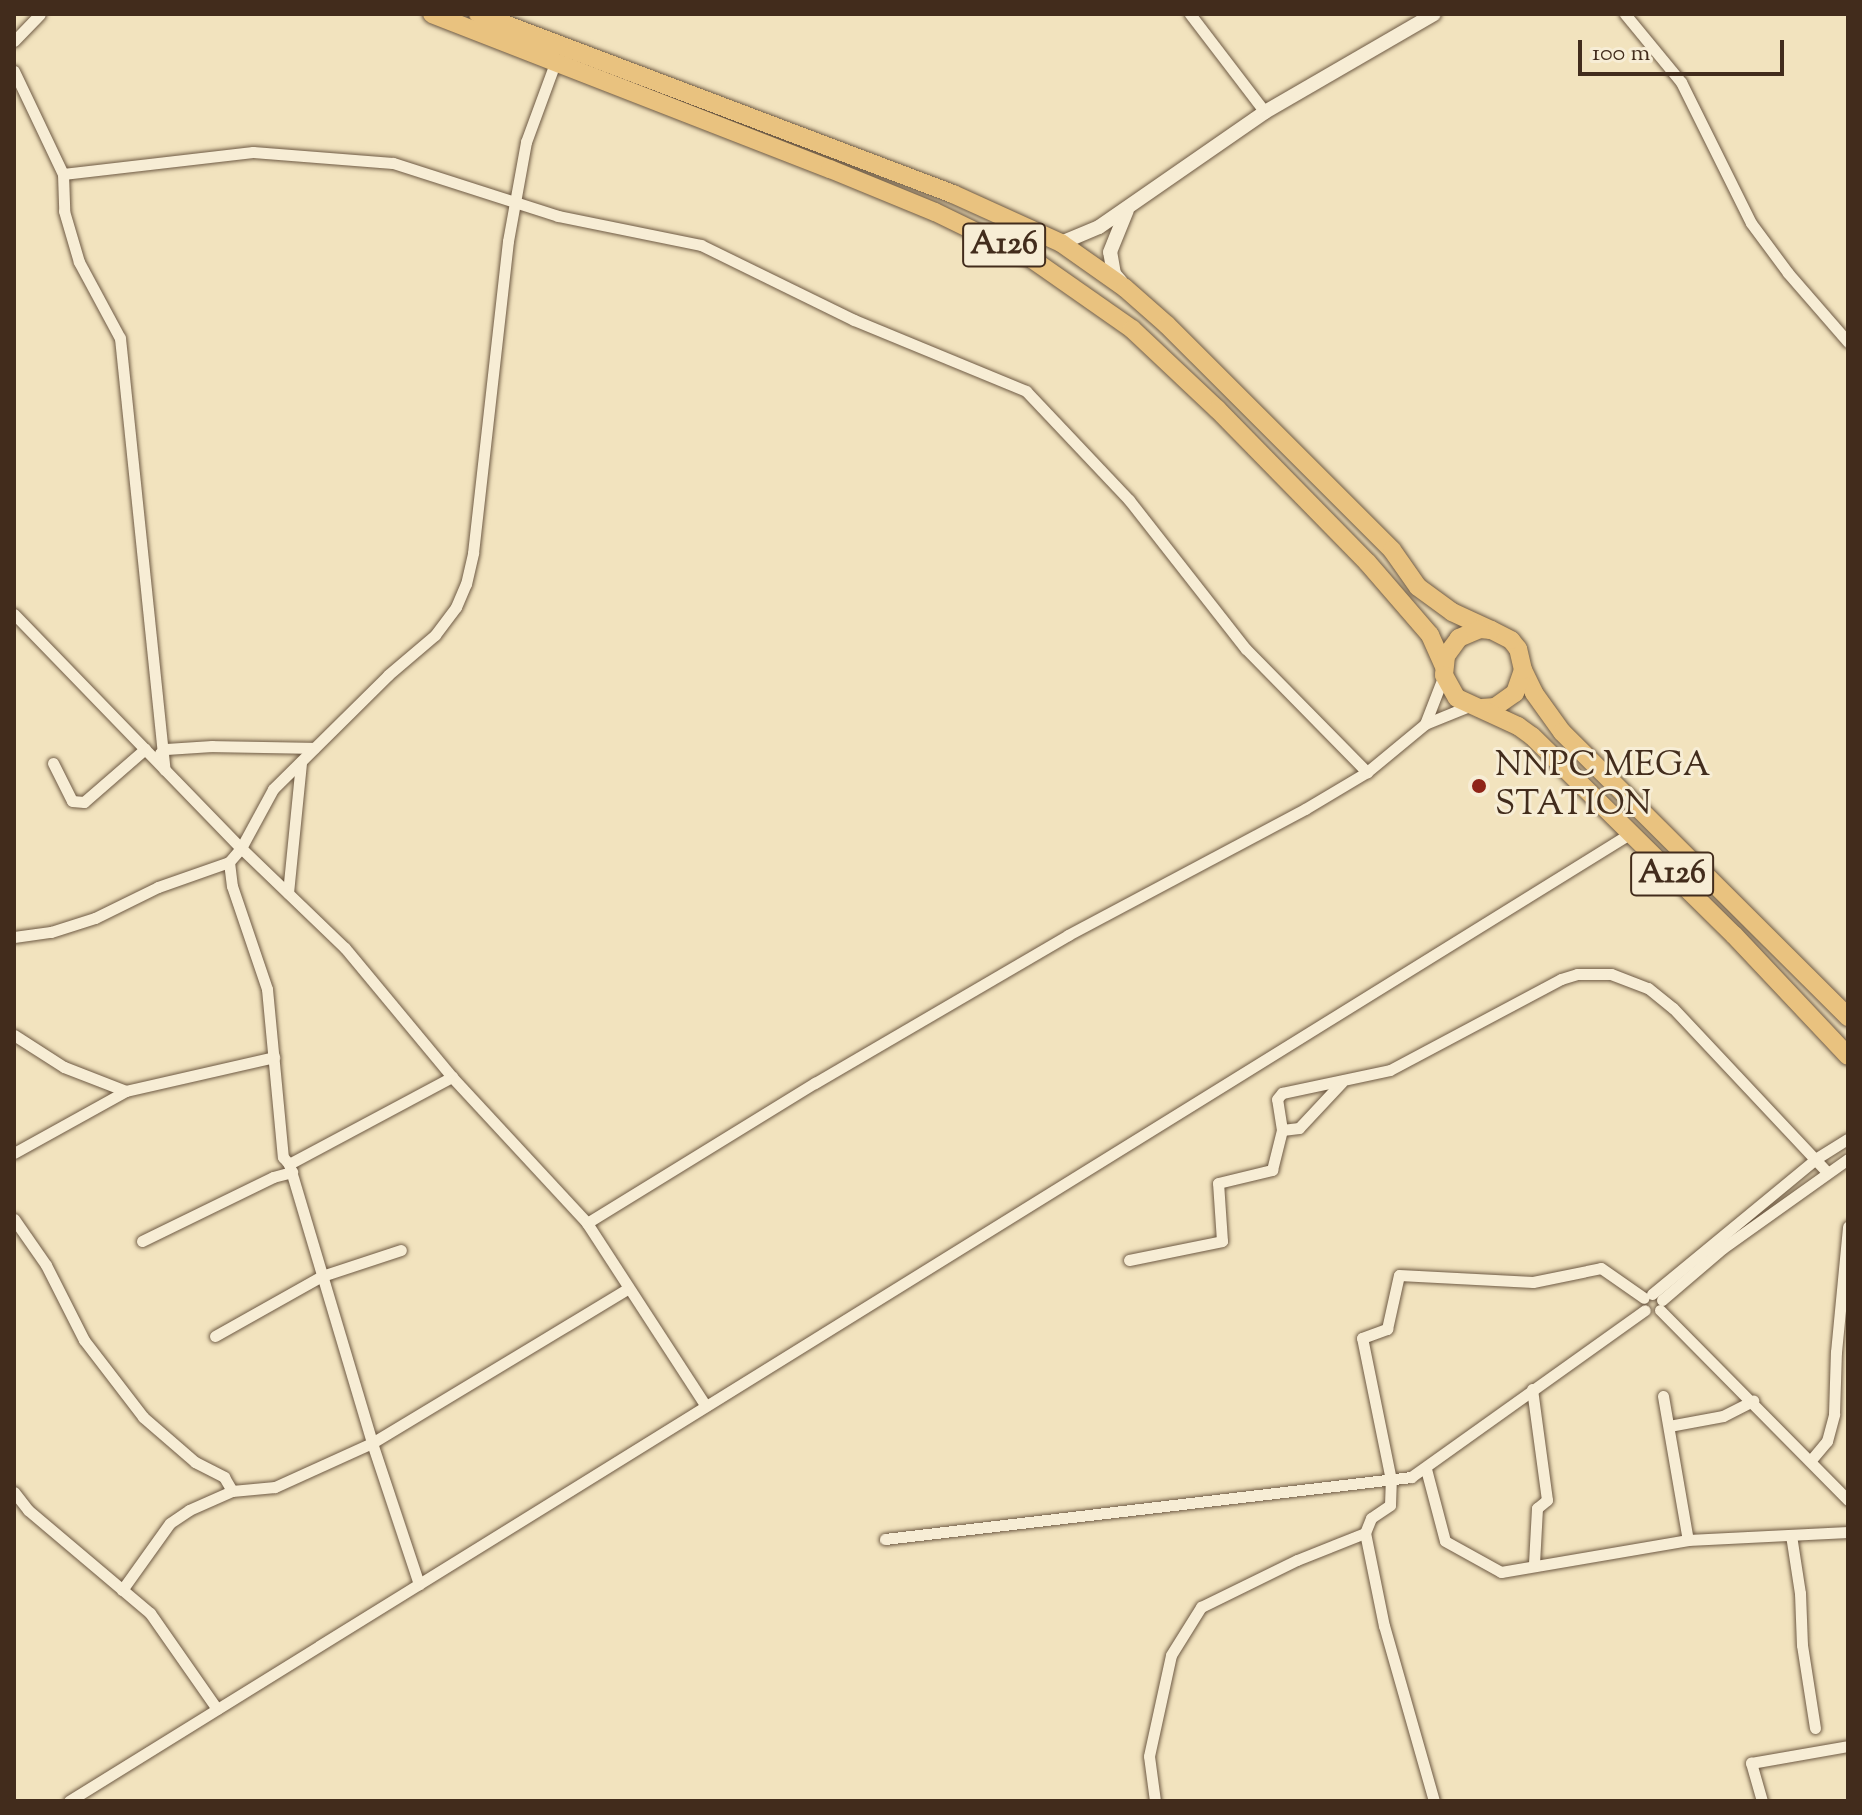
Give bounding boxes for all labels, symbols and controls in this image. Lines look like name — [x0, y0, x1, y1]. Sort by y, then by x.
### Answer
scale bar — [1582, 24, 1788, 74]
text: 100 m — [1592, 37, 1650, 71]
road number: A126 — [962, 217, 1046, 273]
place label: NNPC MEGA STATION — [1495, 746, 1710, 826]
marker: NNPC MEGA STATION — [1470, 777, 1488, 795]
road number: A126 — [1630, 846, 1714, 902]

